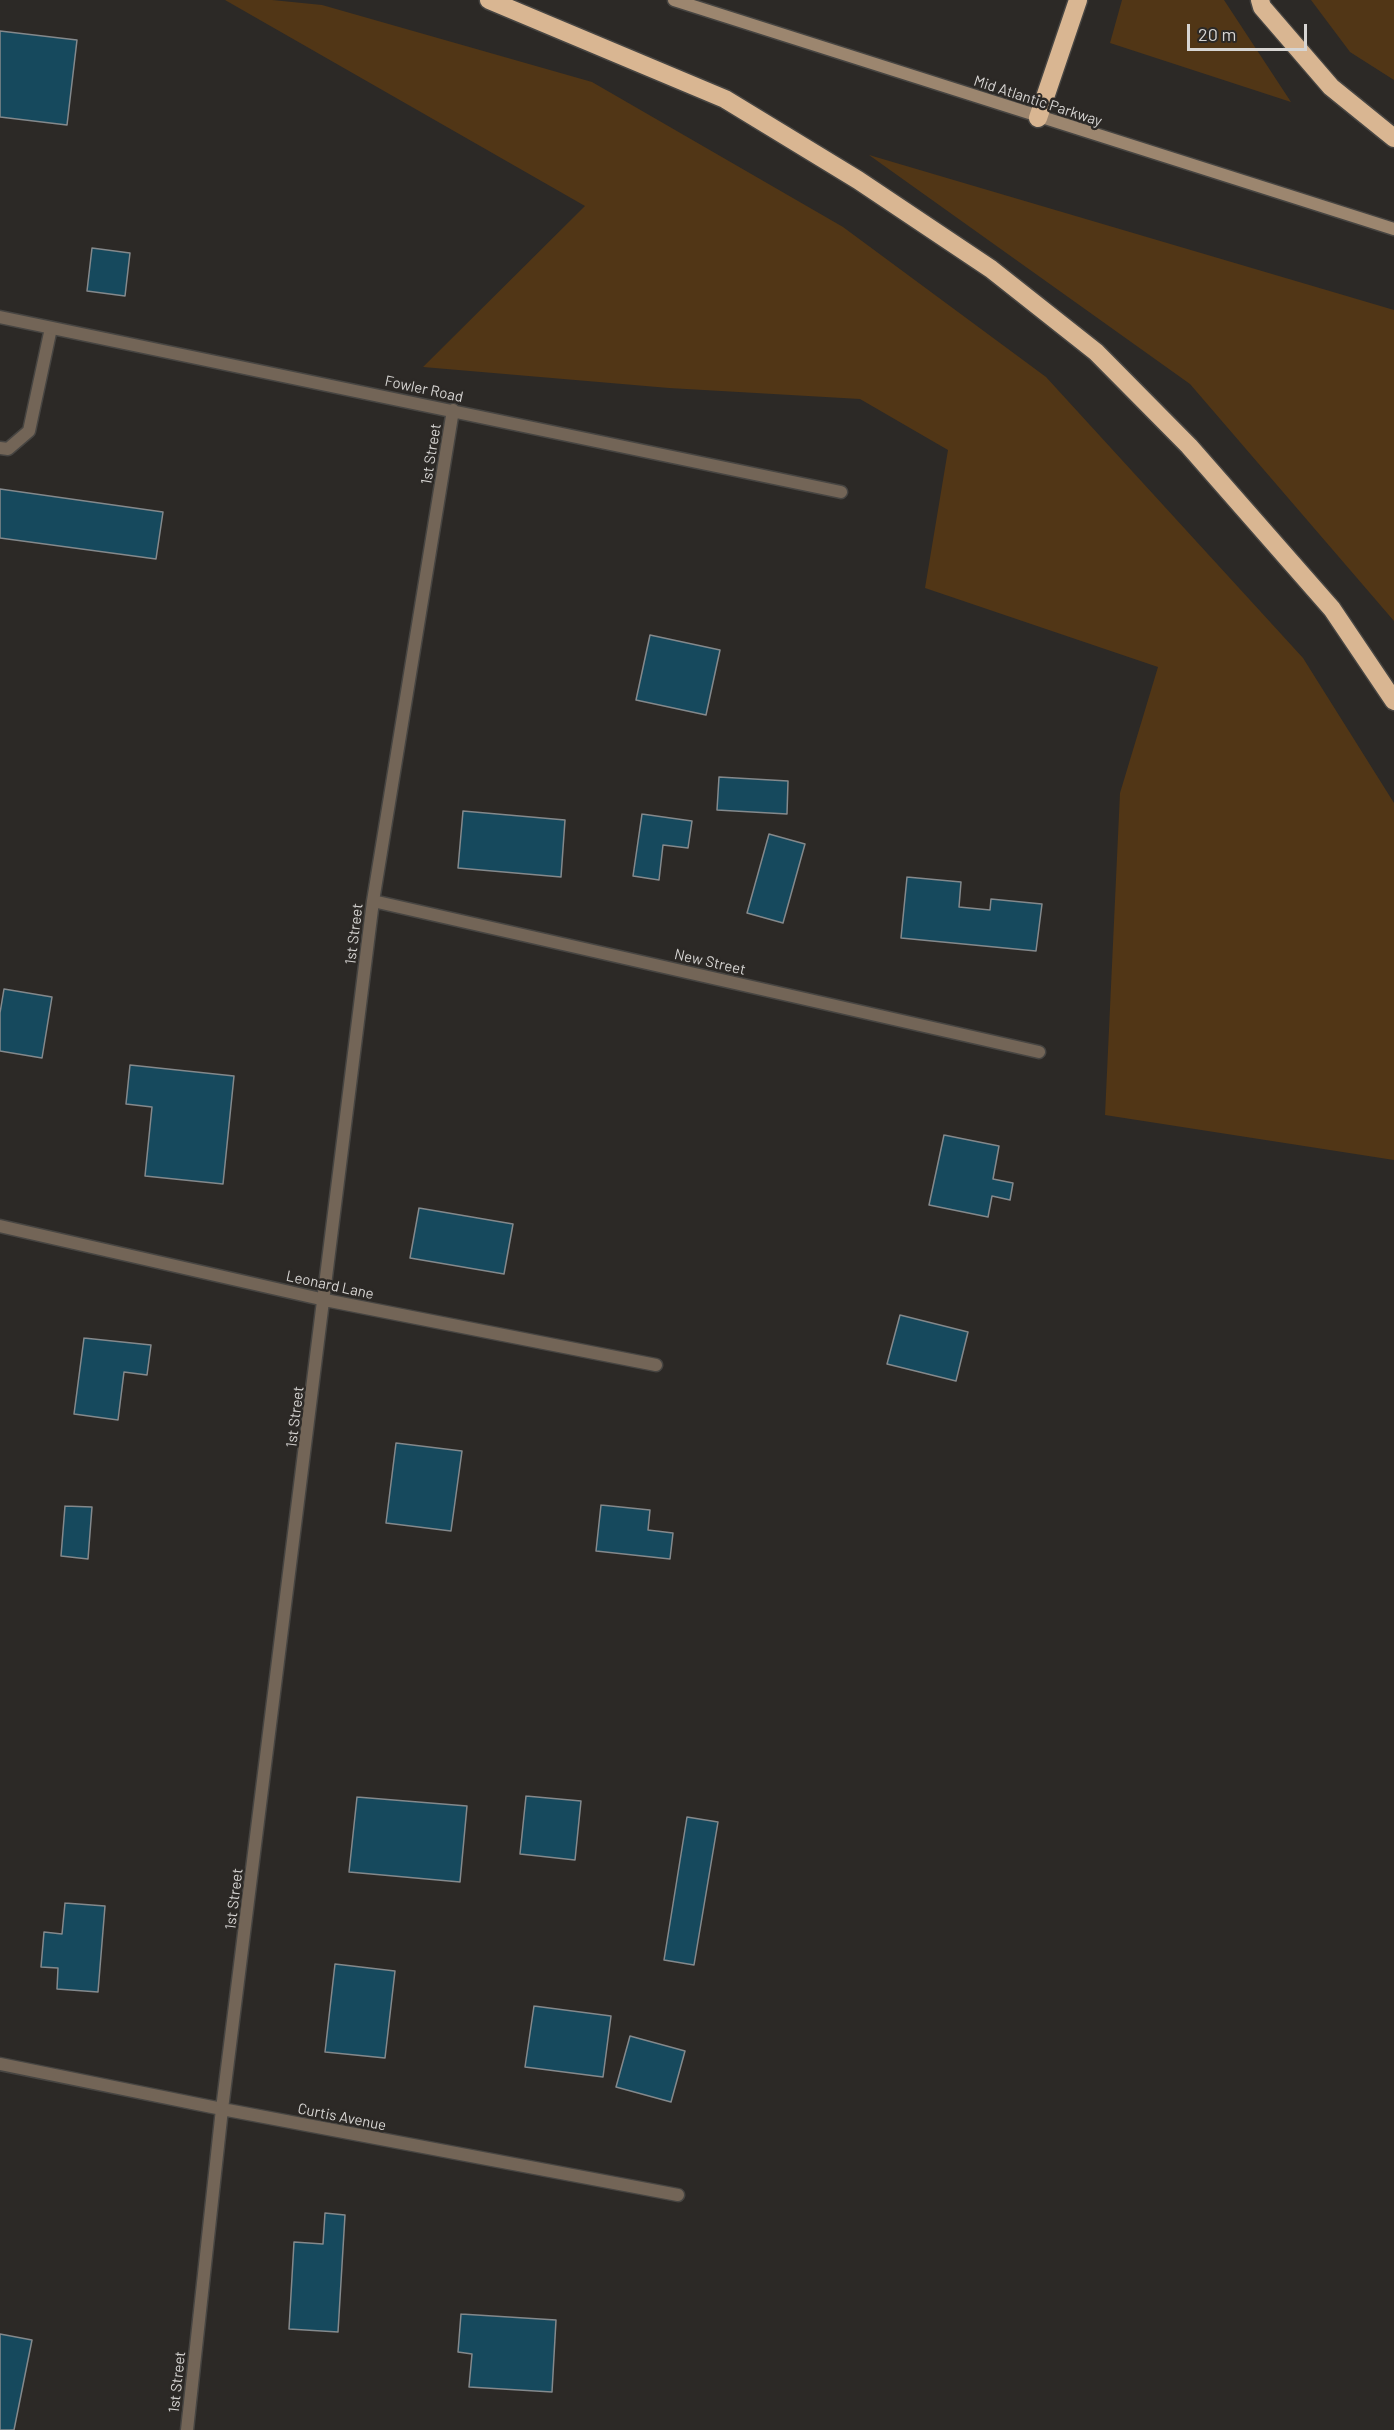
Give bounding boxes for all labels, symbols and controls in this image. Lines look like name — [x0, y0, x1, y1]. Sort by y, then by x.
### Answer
scale bar — [1190, 12, 1310, 50]
text: 20 m — [1198, 23, 1236, 45]
street label: Mid Atlantic Parkway — [971, 72, 1105, 130]
street label: Fowler Road — [383, 372, 465, 406]
street label: 1st Street — [417, 422, 445, 486]
street label: 1st Street — [341, 902, 367, 966]
street label: New Street — [673, 945, 747, 979]
street label: Leonard Lane — [285, 1267, 375, 1303]
street label: 1st Street — [282, 1385, 308, 1449]
street label: 1st Street — [221, 1867, 247, 1931]
street label: Curtis Avenue — [296, 2100, 388, 2134]
street label: 1st Street — [165, 2350, 189, 2414]

